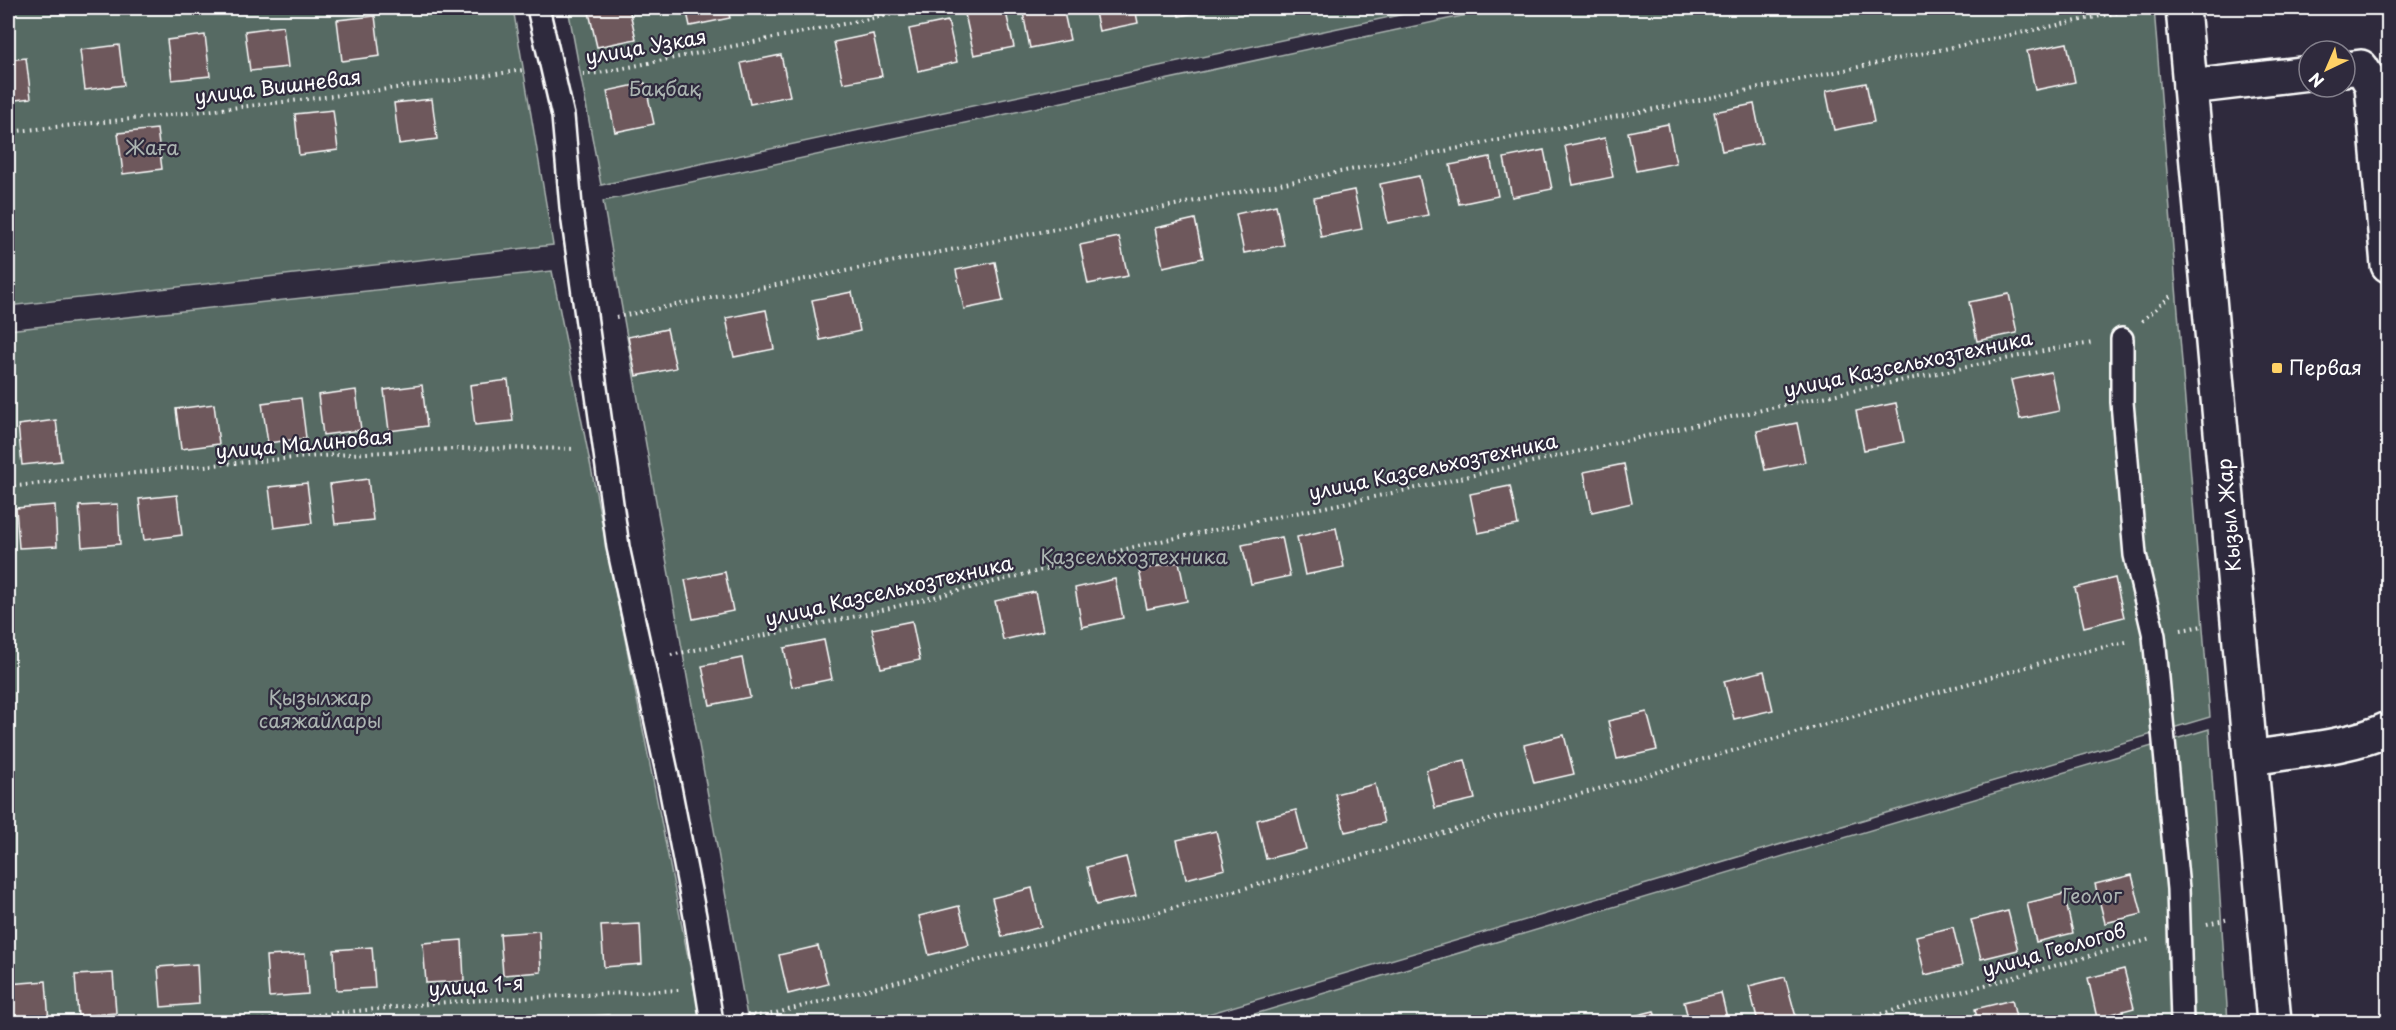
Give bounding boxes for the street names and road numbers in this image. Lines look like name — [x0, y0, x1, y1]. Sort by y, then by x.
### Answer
street label: улица Узкая — [583, 21, 709, 71]
street label: улица Вишневая — [193, 61, 363, 111]
street label: улица Казсельхозтехника — [1781, 322, 2035, 404]
street label: улица Малиновая — [214, 420, 394, 466]
street label: улица Казсельхозтехника — [1306, 425, 1560, 507]
street label: Кызыл Жар — [2208, 457, 2248, 573]
street label: улица Казсельхозтехника — [762, 547, 1016, 633]
street label: улица Геологов — [1978, 914, 2129, 984]
street label: улица 1-я — [427, 967, 524, 1003]

